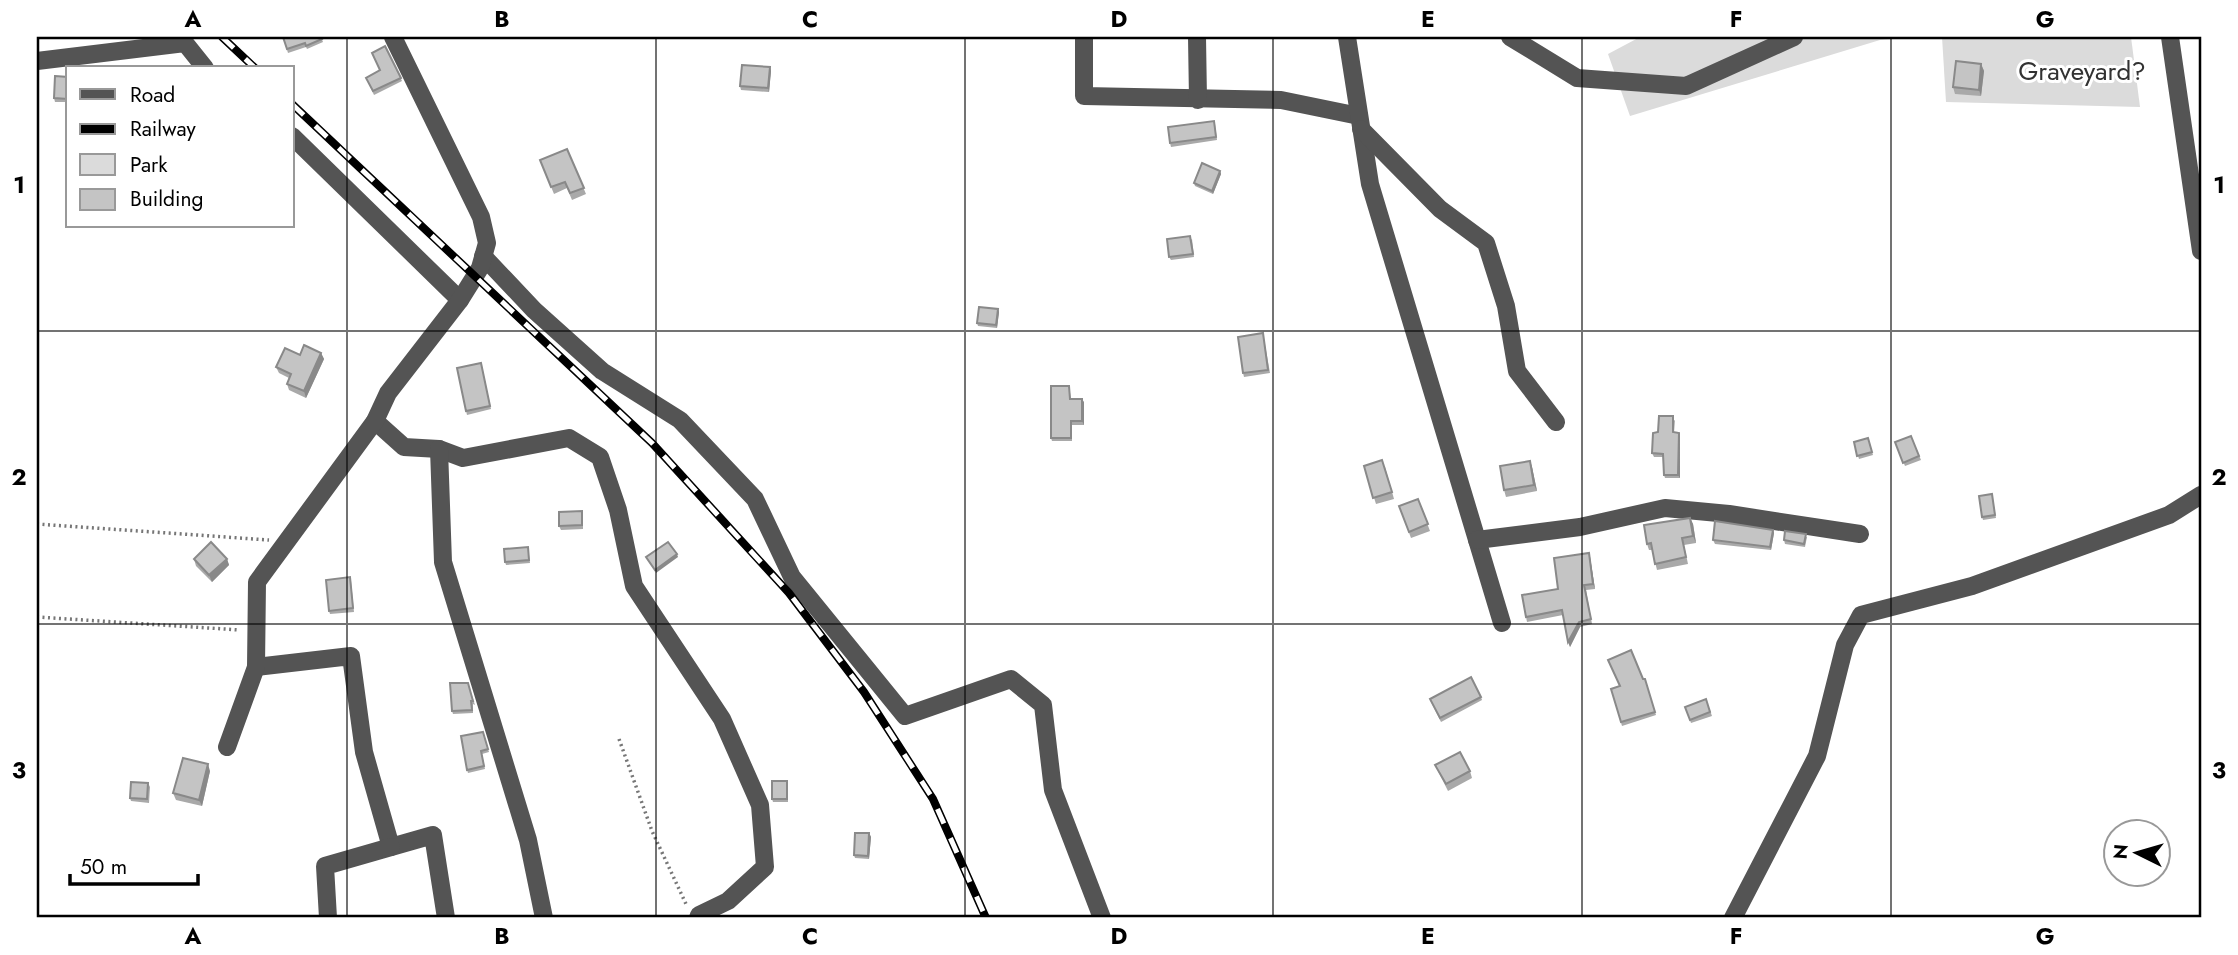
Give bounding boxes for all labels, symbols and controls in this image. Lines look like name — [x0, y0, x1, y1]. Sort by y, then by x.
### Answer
text: A — [184, 2, 202, 36]
text: B — [494, 2, 510, 36]
text: C — [802, 2, 818, 36]
text: D — [1111, 2, 1128, 36]
text: E — [1421, 2, 1435, 36]
text: F — [1730, 2, 1742, 36]
text: G — [2036, 2, 2054, 36]
park label: Graveyard? — [2018, 52, 2146, 90]
legend — [66, 66, 294, 228]
text: Road — [130, 80, 175, 110]
text: Railway — [130, 114, 196, 144]
text: Park — [130, 150, 168, 180]
text: 1 — [13, 168, 25, 202]
text: 1 — [2213, 168, 2225, 202]
text: Building — [130, 184, 203, 214]
text: 2 — [11, 460, 27, 494]
text: 2 — [2211, 460, 2227, 494]
text: 3 — [12, 753, 26, 787]
text: 3 — [2212, 753, 2226, 787]
north arrow — [2102, 818, 2172, 888]
scale bar — [70, 843, 198, 887]
text: N — [2106, 843, 2135, 860]
text: 50 m — [80, 852, 127, 882]
text: A — [184, 919, 202, 953]
text: B — [494, 919, 510, 953]
text: C — [802, 919, 818, 953]
text: D — [1111, 919, 1128, 953]
text: E — [1421, 919, 1435, 953]
text: F — [1730, 919, 1742, 953]
text: G — [2036, 919, 2054, 953]

